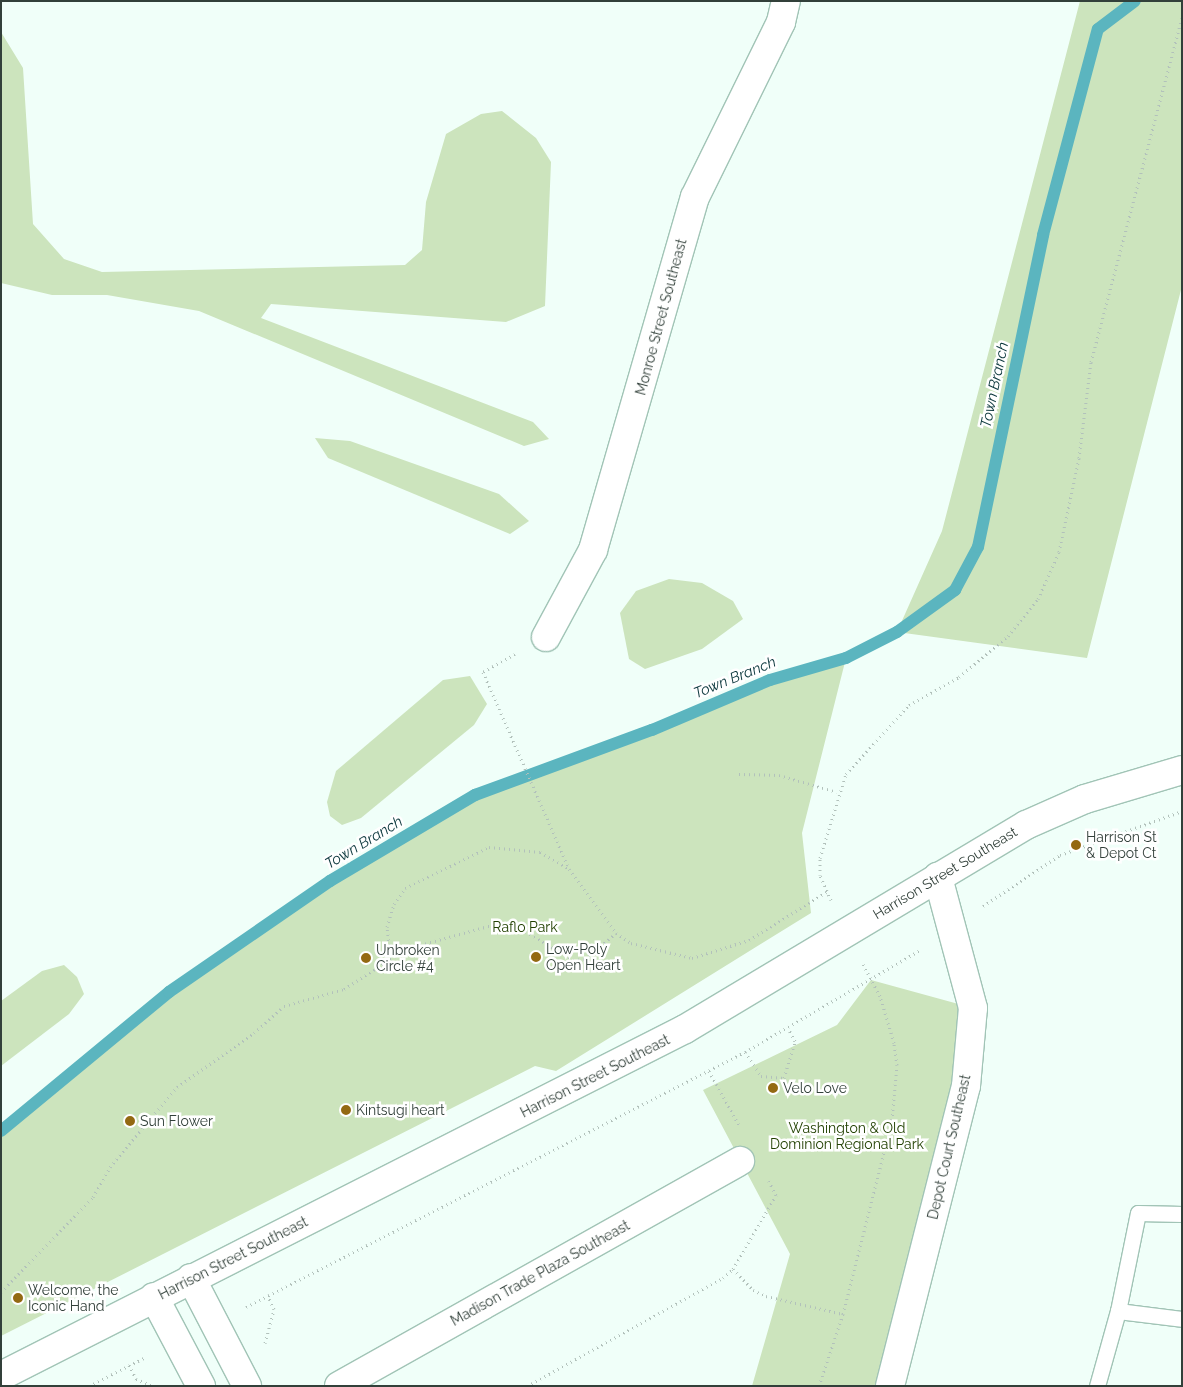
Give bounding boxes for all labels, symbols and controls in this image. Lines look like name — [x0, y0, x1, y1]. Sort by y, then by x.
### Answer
street label: Monroe Street Southeast — [632, 237, 690, 397]
water label: Town Branch — [977, 340, 1013, 430]
water label: Town Branch — [691, 653, 779, 703]
water label: Town Branch — [322, 813, 406, 873]
street label: Harrison Street Southeast — [870, 823, 1020, 923]
place label: Harrison St & Depot Ct — [1086, 829, 1157, 862]
marker: Harrison St & Depot Ct — [1070, 839, 1082, 851]
park label: Raflo Park — [492, 919, 558, 935]
place label: Low-Poly Open Heart — [546, 941, 621, 974]
place label: Unbroken Circle #4 — [376, 942, 440, 974]
marker: Low-Poly Open Heart — [530, 951, 542, 963]
marker: Unbroken Circle #4 — [360, 952, 372, 964]
street label: Harrison Street Southeast — [518, 1031, 672, 1121]
street label: Depot Court Southeast — [924, 1073, 974, 1221]
place label: Velo Love — [783, 1080, 847, 1096]
marker: Velo Love — [767, 1082, 779, 1094]
place label: Kintsugi heart — [356, 1102, 445, 1118]
marker: Kintsugi heart — [340, 1104, 352, 1116]
place label: Sun Flower — [140, 1113, 213, 1129]
marker: Sun Flower — [124, 1115, 136, 1127]
park label: Washington & Old Dominion Regional Park — [770, 1120, 924, 1152]
street label: Harrison Street Southeast — [156, 1213, 310, 1303]
street label: Madison Trade Plaza Southeast — [447, 1217, 633, 1329]
place label: Welcome, the Iconic Hand — [28, 1282, 119, 1314]
marker: Welcome, the Iconic Hand — [12, 1292, 24, 1304]

